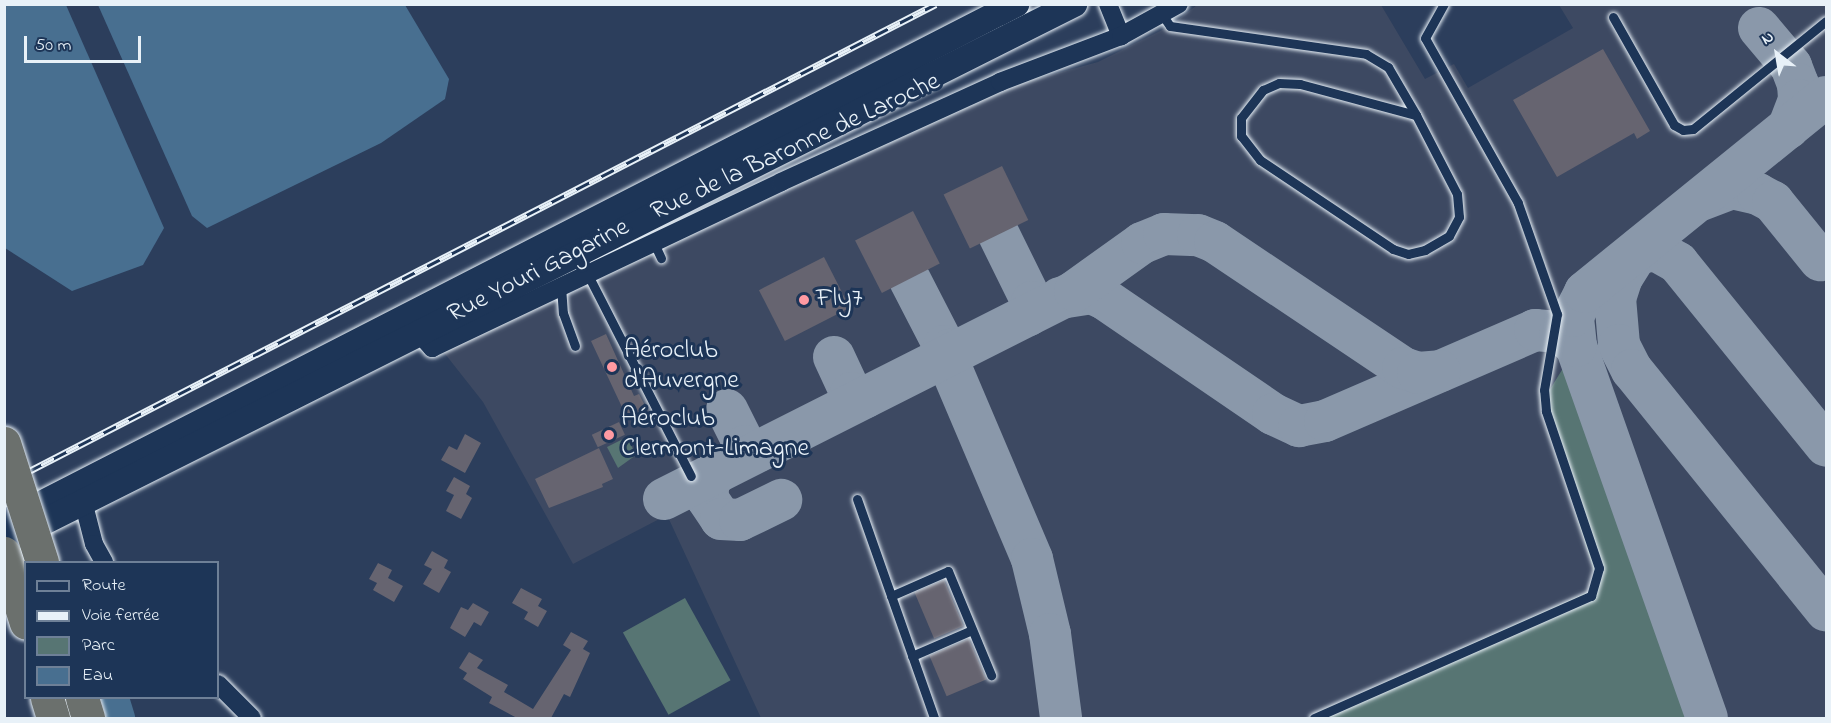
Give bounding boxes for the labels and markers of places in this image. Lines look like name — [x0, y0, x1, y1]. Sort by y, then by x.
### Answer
place label: Fly7 — [816, 284, 862, 316]
marker: Fly7 — [797, 293, 811, 307]
place label: Aéroclub d'Auvergne — [624, 336, 739, 398]
marker: Aéroclub d'Auvergne — [605, 360, 619, 374]
place label: Aéroclub Clermont-Limagne — [621, 404, 809, 466]
marker: Aéroclub Clermont-Limagne — [602, 428, 616, 442]

